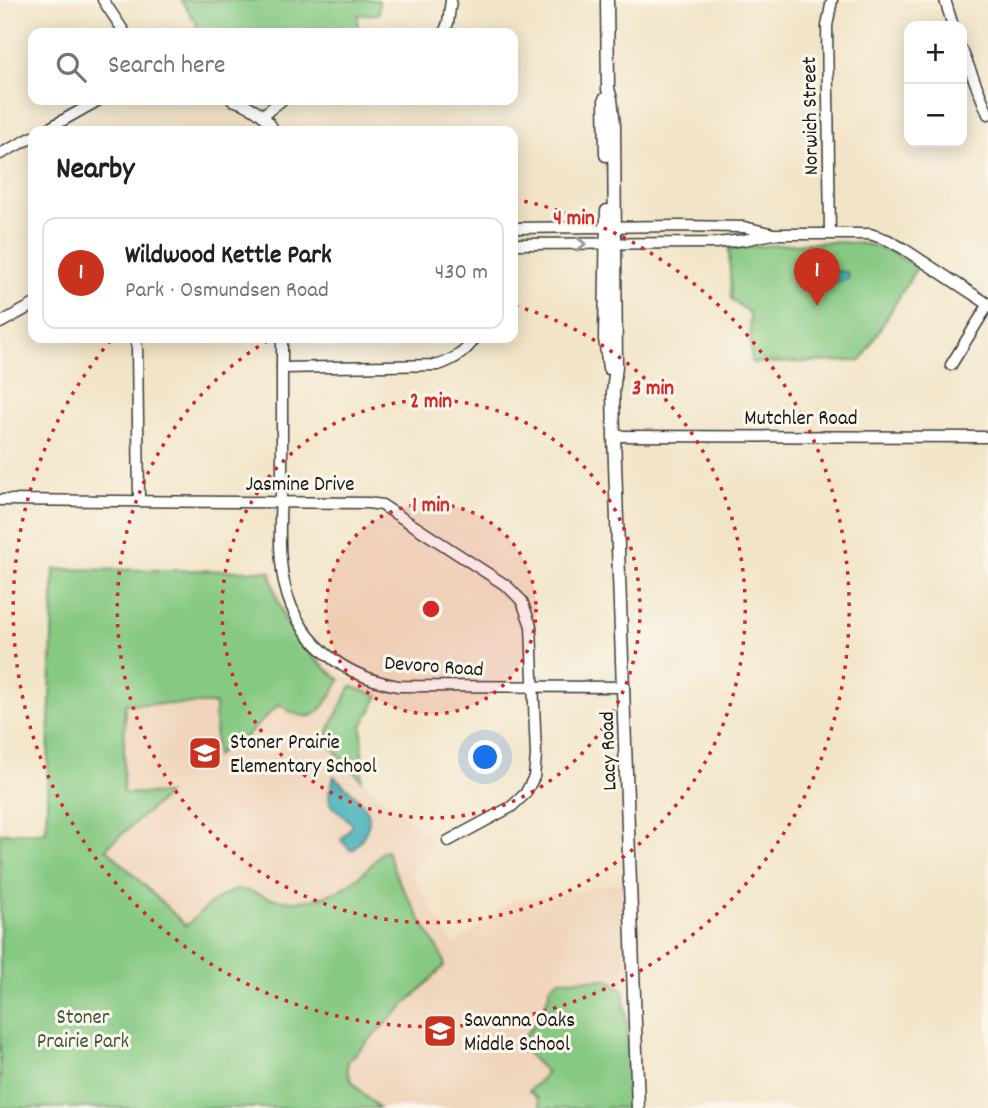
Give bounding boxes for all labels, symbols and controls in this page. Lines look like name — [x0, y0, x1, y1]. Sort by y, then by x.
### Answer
map controls — [904, 21, 967, 147]
button: + — [904, 21, 967, 84]
search box — [28, 28, 518, 105]
icon: search — [52, 48, 90, 86]
text: Search here — [108, 48, 226, 85]
street label: Norwich Street — [796, 56, 828, 176]
button: − — [904, 84, 967, 147]
text: Nearby — [56, 150, 134, 193]
text: 4 min — [553, 205, 595, 235]
one-way arrow — [576, 236, 587, 252]
text: Wildwood Kettle Park — [125, 238, 332, 275]
pin: 1 — [794, 248, 840, 306]
text: 1 — [78, 257, 84, 290]
text: 430 m — [435, 257, 488, 290]
text: Park · Osmundsen Road — [125, 275, 329, 308]
text: 3 min — [632, 375, 674, 405]
text: 2 min — [410, 388, 452, 418]
street label: Mutchler Road — [744, 405, 858, 435]
street label: Jasmine Drive — [246, 471, 354, 501]
text: 1 min — [412, 492, 450, 522]
centre of rings — [419, 597, 443, 621]
street label: Devoro Road — [383, 650, 484, 686]
street label: Lacy Road — [594, 711, 626, 791]
place label: Stoner Prairie Elementary School — [230, 729, 377, 783]
school or university icon: Stoner Prairie Elementary School — [186, 734, 224, 772]
your location — [468, 740, 502, 774]
park label: Stoner Prairie Park — [37, 1004, 129, 1058]
place label: Savanna Oaks Middle School — [464, 1007, 575, 1061]
school or university icon: Savanna Oaks Middle School — [421, 1012, 459, 1050]

